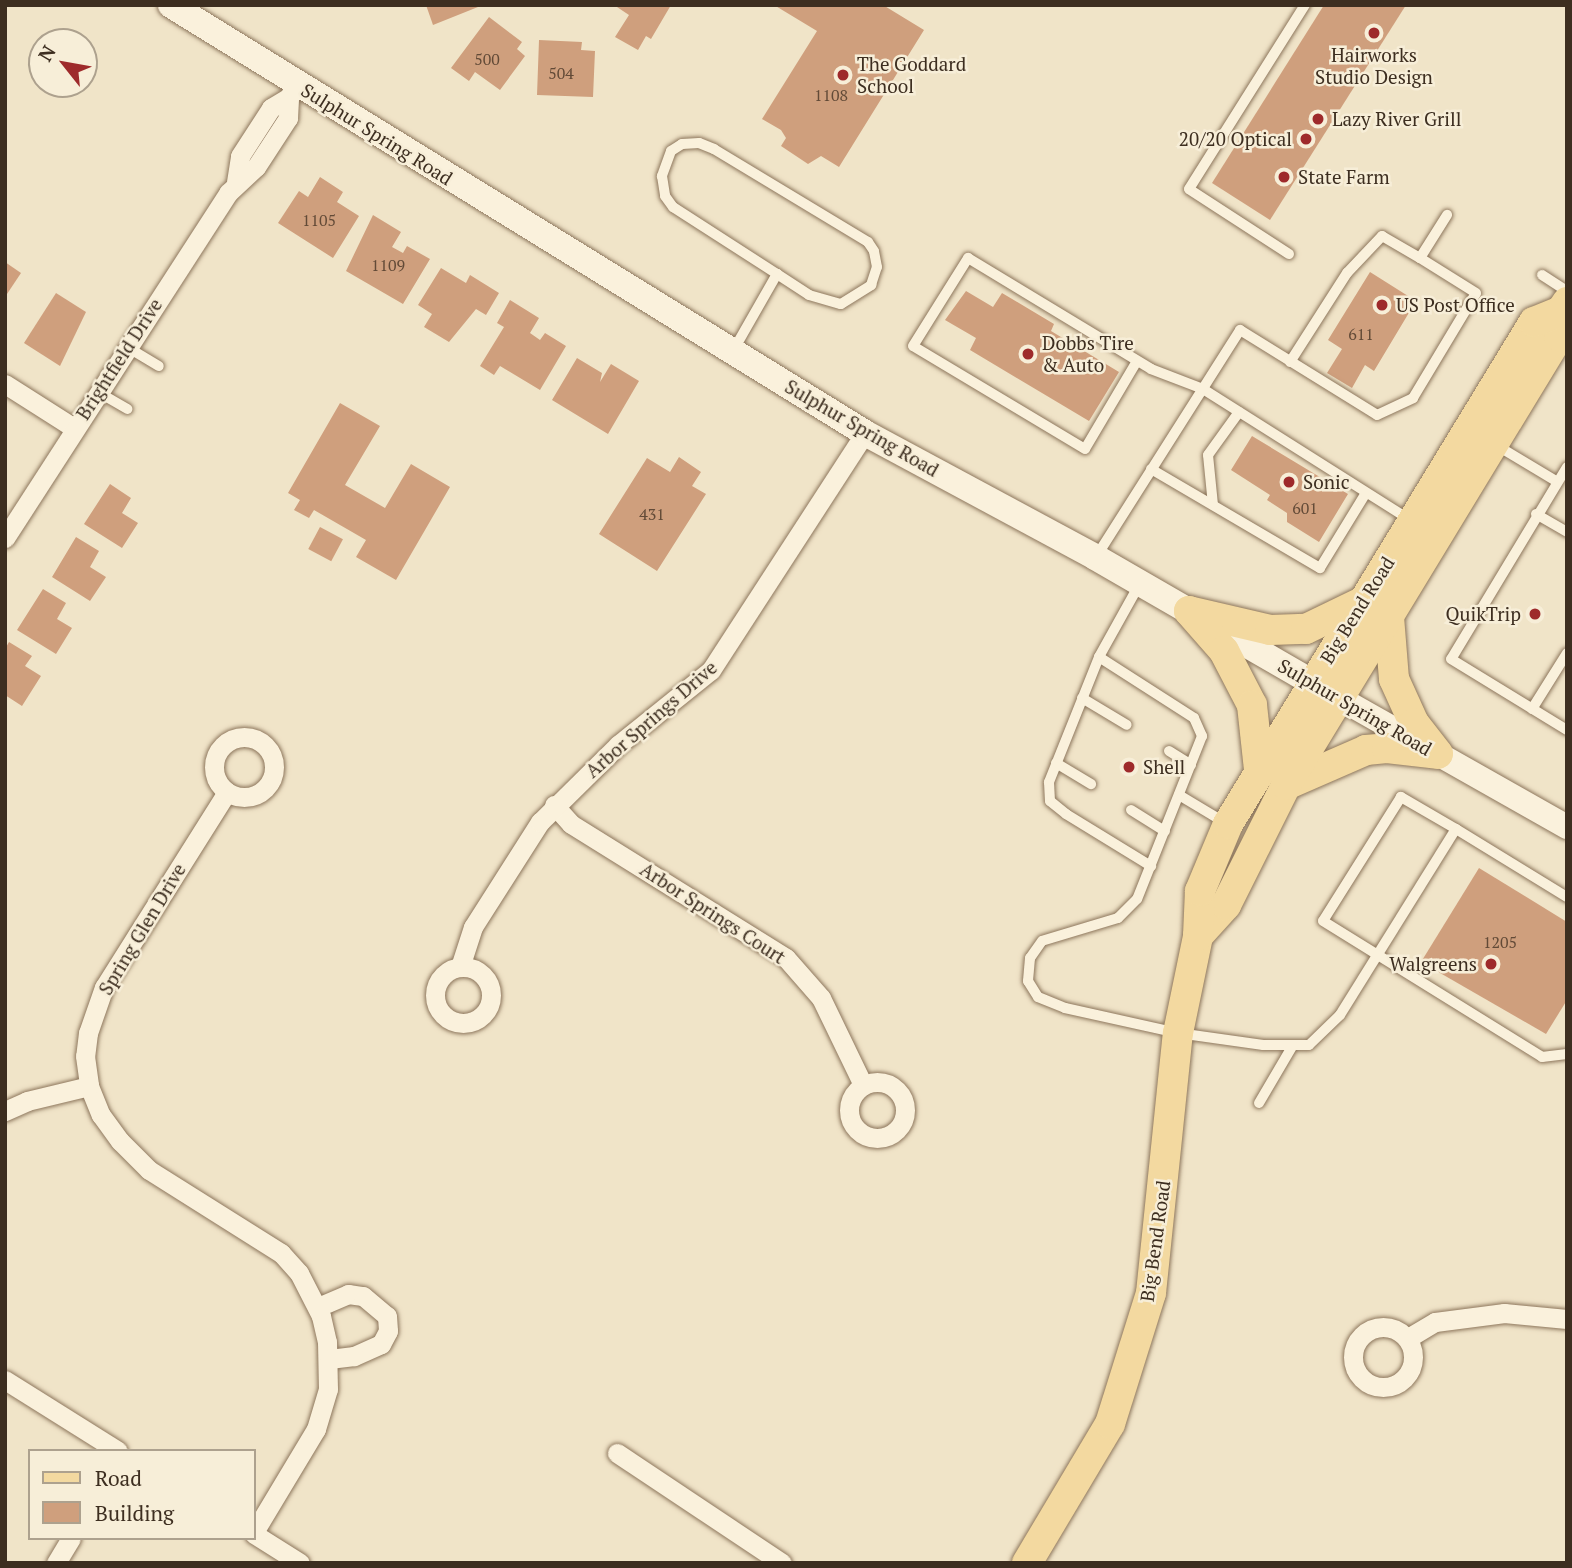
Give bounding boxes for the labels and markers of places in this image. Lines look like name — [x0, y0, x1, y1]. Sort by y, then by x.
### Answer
marker: Hairworks Studio Design — [1366, 25, 1382, 41]
place label: Hairworks Studio Design — [1315, 44, 1433, 88]
place label: The Goddard School — [857, 53, 966, 97]
marker: The Goddard School — [835, 67, 851, 83]
place label: Lazy River Grill — [1332, 108, 1461, 130]
marker: Lazy River Grill — [1310, 111, 1326, 127]
place label: 20/20 Optical — [1179, 128, 1292, 150]
marker: 20/20 Optical — [1298, 131, 1314, 147]
place label: State Farm — [1298, 166, 1390, 188]
marker: State Farm — [1276, 169, 1292, 185]
place label: US Post Office — [1396, 294, 1515, 316]
marker: US Post Office — [1374, 297, 1390, 313]
place label: Dobbs Tire & Auto — [1042, 332, 1134, 376]
marker: Dobbs Tire & Auto — [1020, 346, 1036, 362]
place label: Sonic — [1303, 471, 1350, 493]
marker: Sonic — [1281, 474, 1297, 490]
place label: QuikTrip — [1446, 603, 1521, 625]
marker: QuikTrip — [1527, 606, 1543, 622]
place label: Shell — [1143, 756, 1185, 778]
marker: Shell — [1121, 759, 1137, 775]
place label: Walgreens — [1389, 953, 1477, 975]
marker: Walgreens — [1483, 956, 1499, 972]

